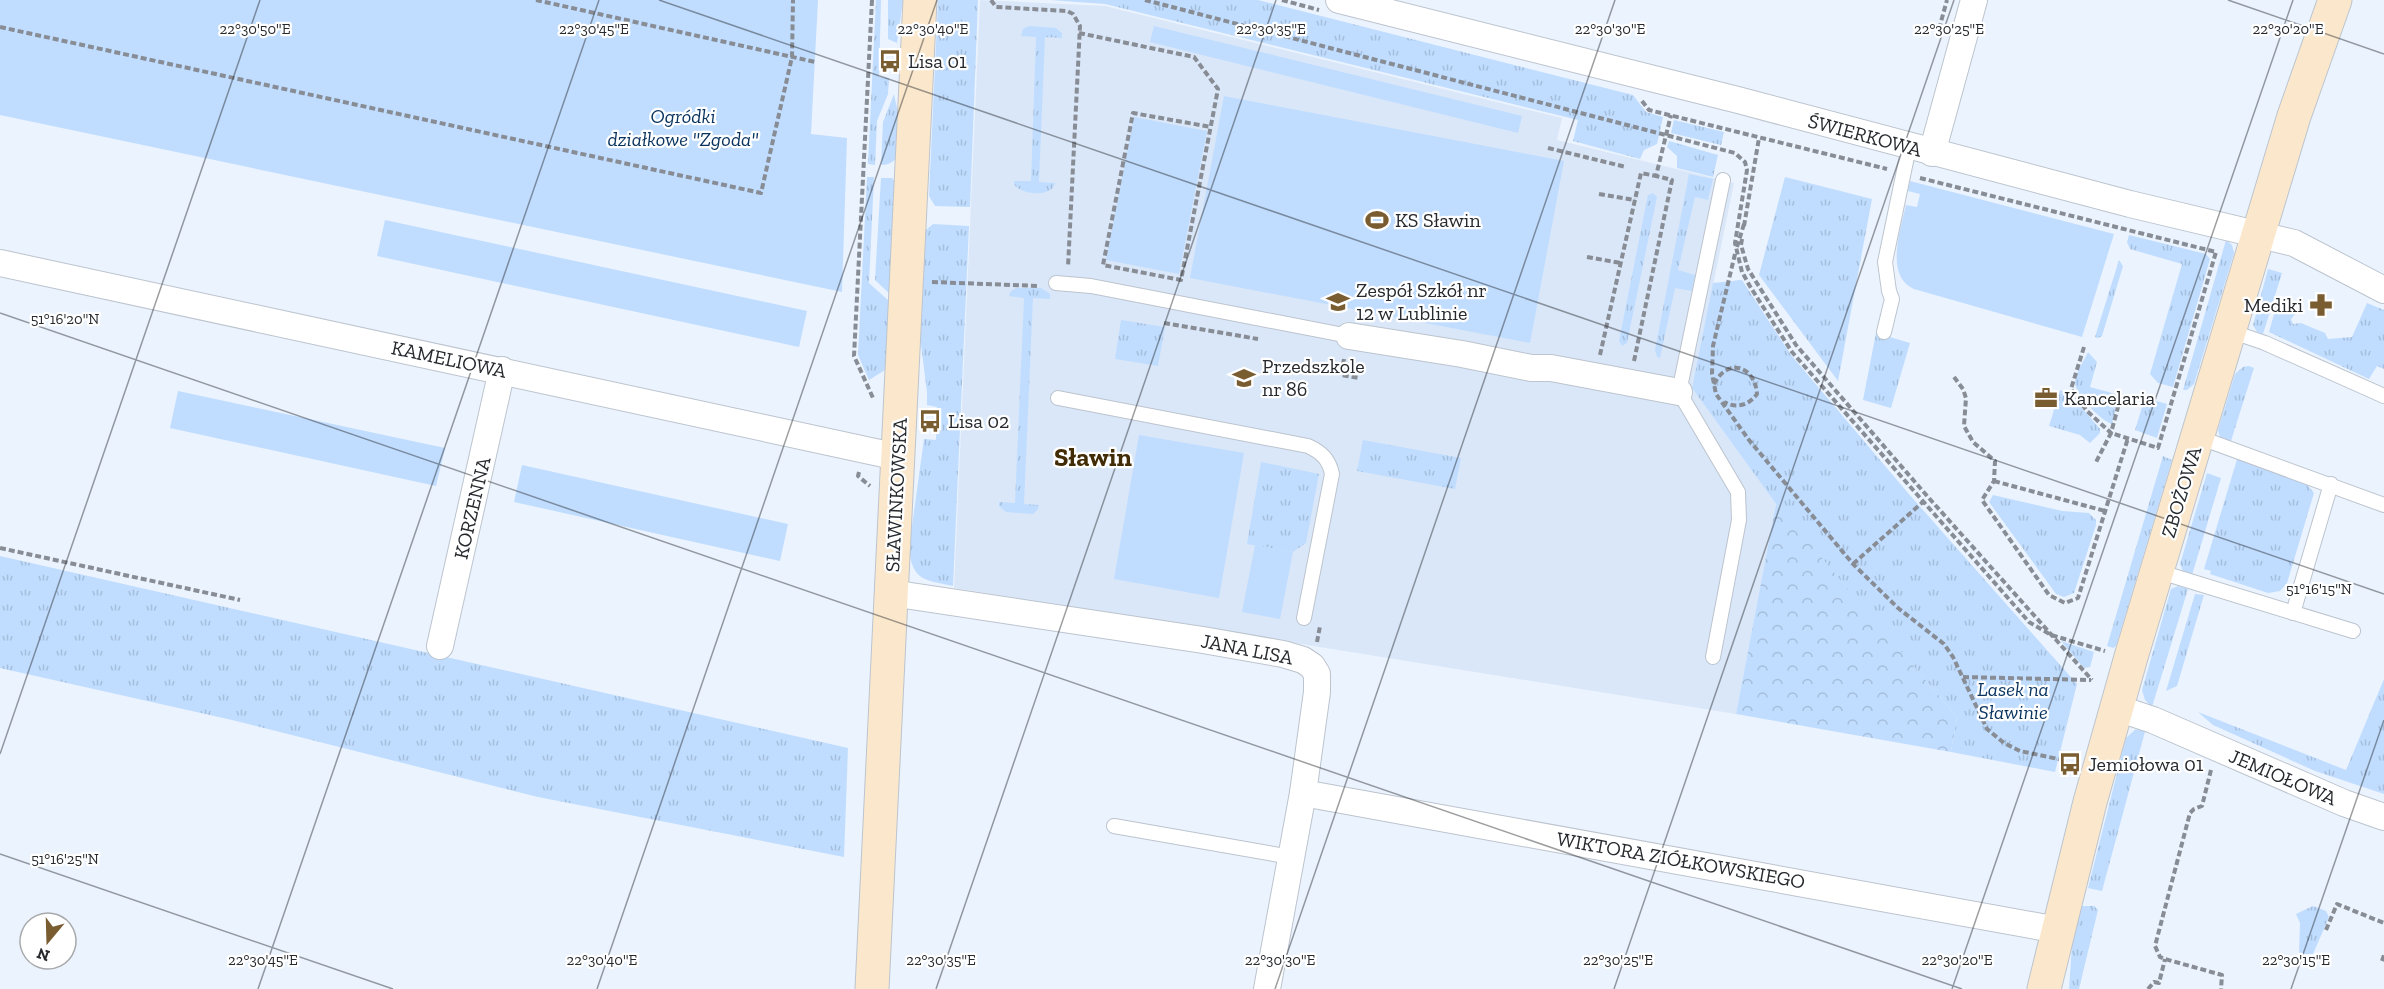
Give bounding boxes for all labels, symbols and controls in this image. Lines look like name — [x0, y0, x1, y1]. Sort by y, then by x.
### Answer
text: 22°30'50"E — [220, 20, 291, 38]
text: 22°30'45"E — [559, 20, 629, 38]
text: 22°30'40"E — [898, 20, 969, 38]
text: 22°30'35"E — [1236, 20, 1306, 38]
text: 22°30'30"E — [1575, 20, 1645, 38]
text: 22°30'25"E — [1914, 20, 1984, 38]
text: 22°30'20"E — [2253, 20, 2324, 38]
bus stop icon: Lisa 01 — [877, 48, 903, 74]
place label: Lisa 01 — [908, 49, 967, 73]
park label: Ogródki działkowe "Zgoda" — [607, 104, 759, 151]
street label: ŚWIERKOWA — [1806, 108, 1925, 162]
sports icon: KS Sławin — [1364, 207, 1390, 233]
place label: KS Sławin — [1395, 208, 1481, 232]
place label: Zespół Szkół nr 12 w Lublinie — [1356, 278, 1487, 325]
school or university icon: Zespół Szkół nr 12 w Lublinie — [1325, 289, 1351, 315]
pharmacy icon: Mediki — [2308, 292, 2334, 318]
place label: Mediki — [2244, 293, 2303, 317]
text: 51°16'20"N — [31, 310, 99, 328]
street label: KAMELIOWA — [389, 335, 510, 383]
place label: Przedszkole nr 86 — [1262, 354, 1365, 401]
school or university icon: Przedszkole nr 86 — [1231, 365, 1257, 391]
office icon: Kancelaria — [2033, 385, 2059, 411]
place label: Kancelaria — [2064, 386, 2156, 410]
bus stop icon: Lisa 02 — [917, 408, 943, 434]
place label: Lisa 02 — [948, 409, 1009, 433]
street label: SŁAWINKOWSKA — [880, 416, 912, 573]
district label: Sławin — [1054, 441, 1132, 473]
street label: ZBOŻOWA — [2156, 442, 2207, 541]
street label: KORZENNA — [449, 454, 496, 561]
text: 51°16'15"N — [2286, 580, 2352, 598]
street label: JANA LISA — [1199, 628, 1296, 670]
park label: Lasek na Sławinie — [1977, 677, 2049, 724]
street label: JEMIOŁOWA — [2226, 744, 2341, 811]
bus stop icon: Jemiołowa 01 — [2057, 751, 2083, 777]
place label: Jemiołowa 01 — [2088, 752, 2204, 776]
street label: WIKTORA ZIÓŁKOWSKIEGO — [1555, 826, 1807, 894]
text: 51°16'25"N — [31, 850, 99, 868]
north arrow — [18, 911, 78, 971]
text: N — [34, 944, 52, 966]
text: 22°30'45"E — [228, 951, 298, 969]
text: 22°30'40"E — [567, 951, 638, 969]
text: 22°30'35"E — [906, 951, 976, 969]
text: 22°30'30"E — [1245, 951, 1315, 969]
text: 22°30'25"E — [1583, 951, 1653, 969]
text: 22°30'20"E — [1922, 951, 1993, 969]
text: 22°30'15"E — [2262, 951, 2330, 969]

